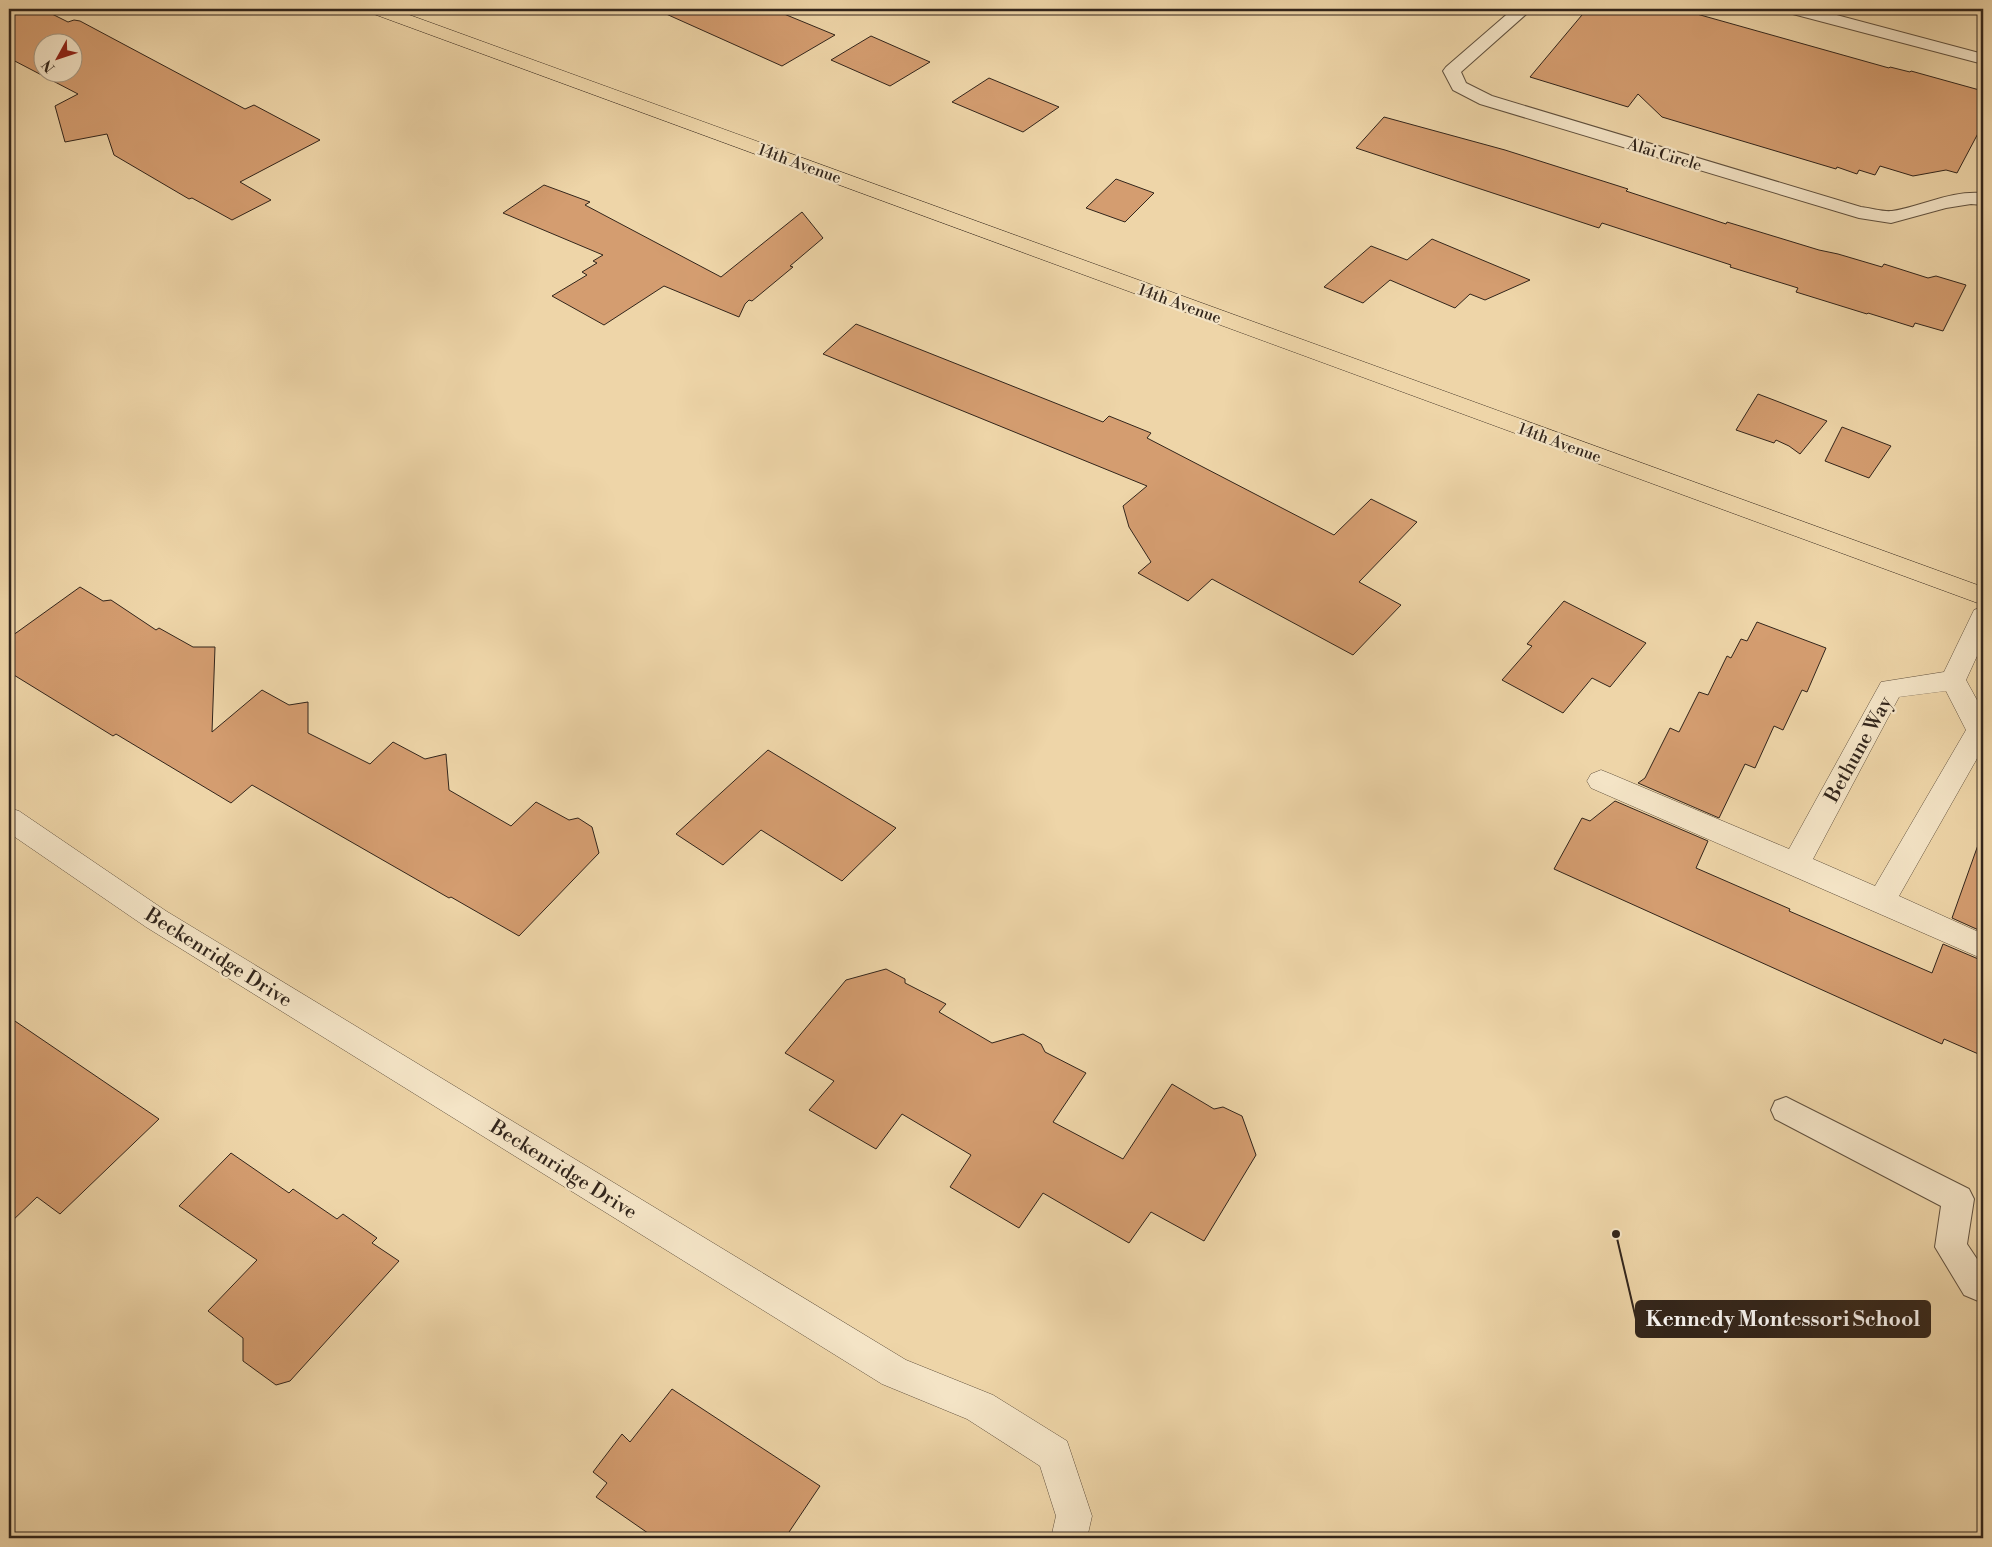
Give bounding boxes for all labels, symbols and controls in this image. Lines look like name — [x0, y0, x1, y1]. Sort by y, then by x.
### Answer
north arrow — [32, 32, 82, 82]
text: N — [38, 56, 59, 76]
street label: Alai Circle — [1624, 134, 1704, 176]
street label: 14th Avenue — [755, 140, 844, 188]
street label: 14th Avenue — [1135, 280, 1224, 328]
street label: 14th Avenue — [1515, 419, 1604, 467]
street label: Bethune Way — [1819, 692, 1899, 808]
street label: Beckenridge Drive — [139, 902, 296, 1014]
street label: Beckenridge Drive — [484, 1114, 641, 1226]
callout: Kennedy Montessori School — [1636, 1301, 1930, 1337]
text: Kennedy Montessori School — [1646, 1307, 1920, 1333]

